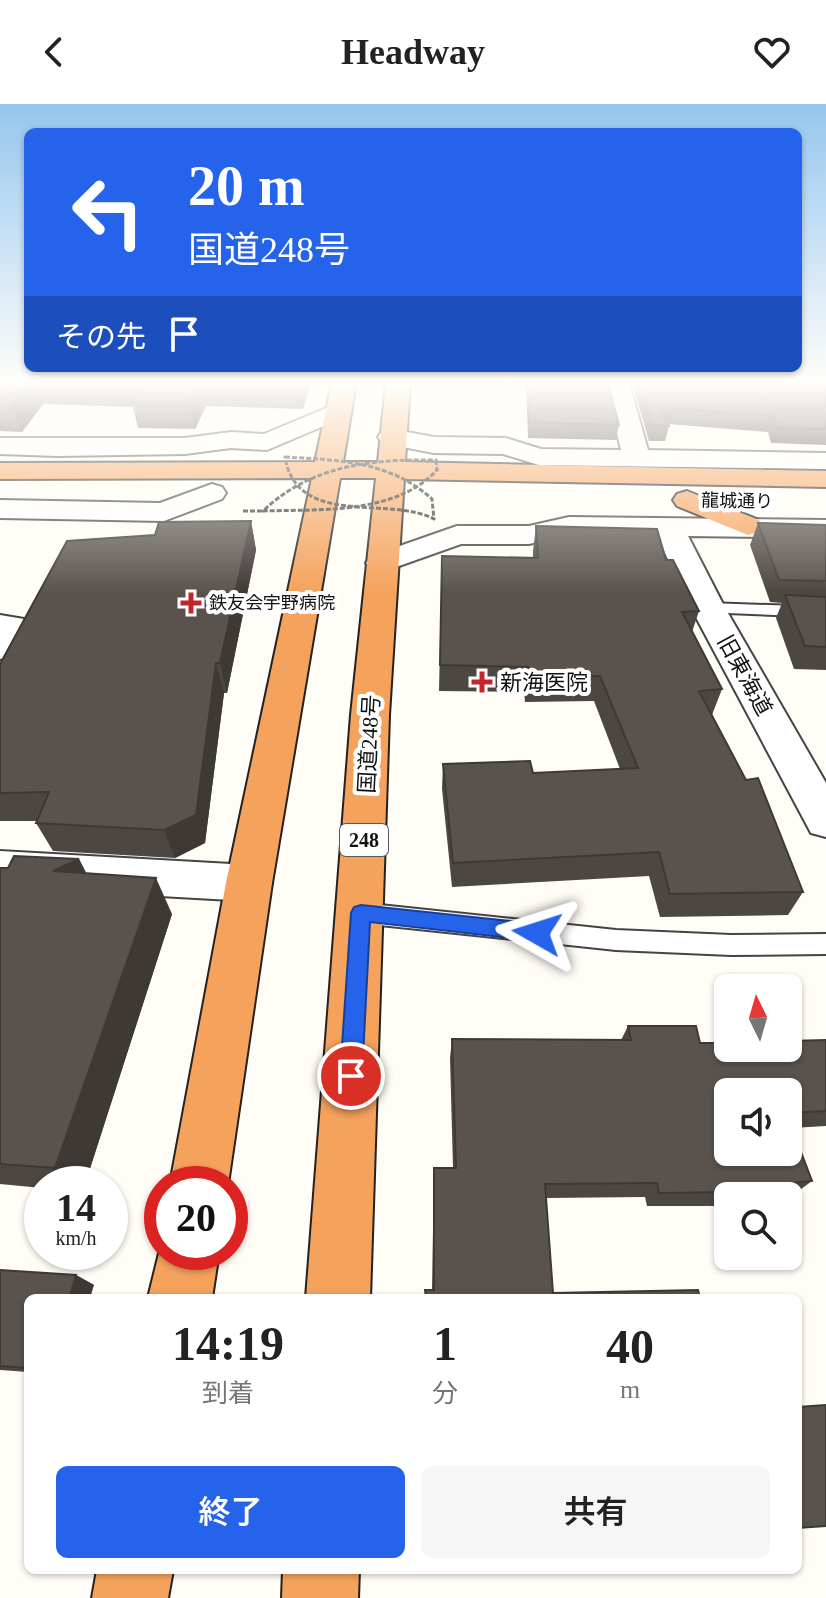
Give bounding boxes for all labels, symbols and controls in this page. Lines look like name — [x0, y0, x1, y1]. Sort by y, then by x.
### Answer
icon: back — [32, 30, 76, 74]
icon: heart — [750, 30, 794, 74]
text: Headway — [341, 32, 485, 72]
text: 20 m — [188, 155, 305, 217]
icon: left — [56, 160, 160, 264]
text: 国道248号 — [188, 230, 350, 270]
icon: arrive — [162, 312, 206, 356]
text: その先 — [56, 320, 146, 353]
street label: 龍城通り — [701, 490, 773, 512]
marker: 鉄友会宇野病院 — [180, 592, 202, 614]
place label: 鉄友会宇野病院 — [209, 593, 335, 613]
street label: 旧東海道 — [713, 630, 777, 720]
place label: 新海医院 — [500, 670, 588, 695]
marker: 新海医院 — [471, 671, 493, 693]
street label: 国道248号 — [354, 694, 384, 794]
road number: 248 — [340, 824, 388, 856]
position arrow — [495, 891, 579, 975]
north arrow — [714, 974, 802, 1062]
map controls — [714, 974, 802, 1270]
pin — [317, 1042, 385, 1110]
icon: arrive — [329, 1054, 373, 1098]
button: sound — [714, 1078, 802, 1166]
speed limit sign: 20 — [144, 1166, 248, 1270]
button: search — [714, 1182, 802, 1270]
text: 14 — [56, 1185, 96, 1230]
text: km/h — [55, 1227, 97, 1249]
text: 14:19 — [172, 1317, 284, 1370]
text: 1 — [433, 1317, 457, 1370]
text: 40 — [606, 1320, 654, 1373]
text: m — [620, 1375, 640, 1404]
text: 到着 — [202, 1379, 254, 1408]
text: 分 — [432, 1379, 458, 1408]
button: 終了 — [56, 1466, 405, 1558]
button: 共有 — [421, 1466, 770, 1558]

